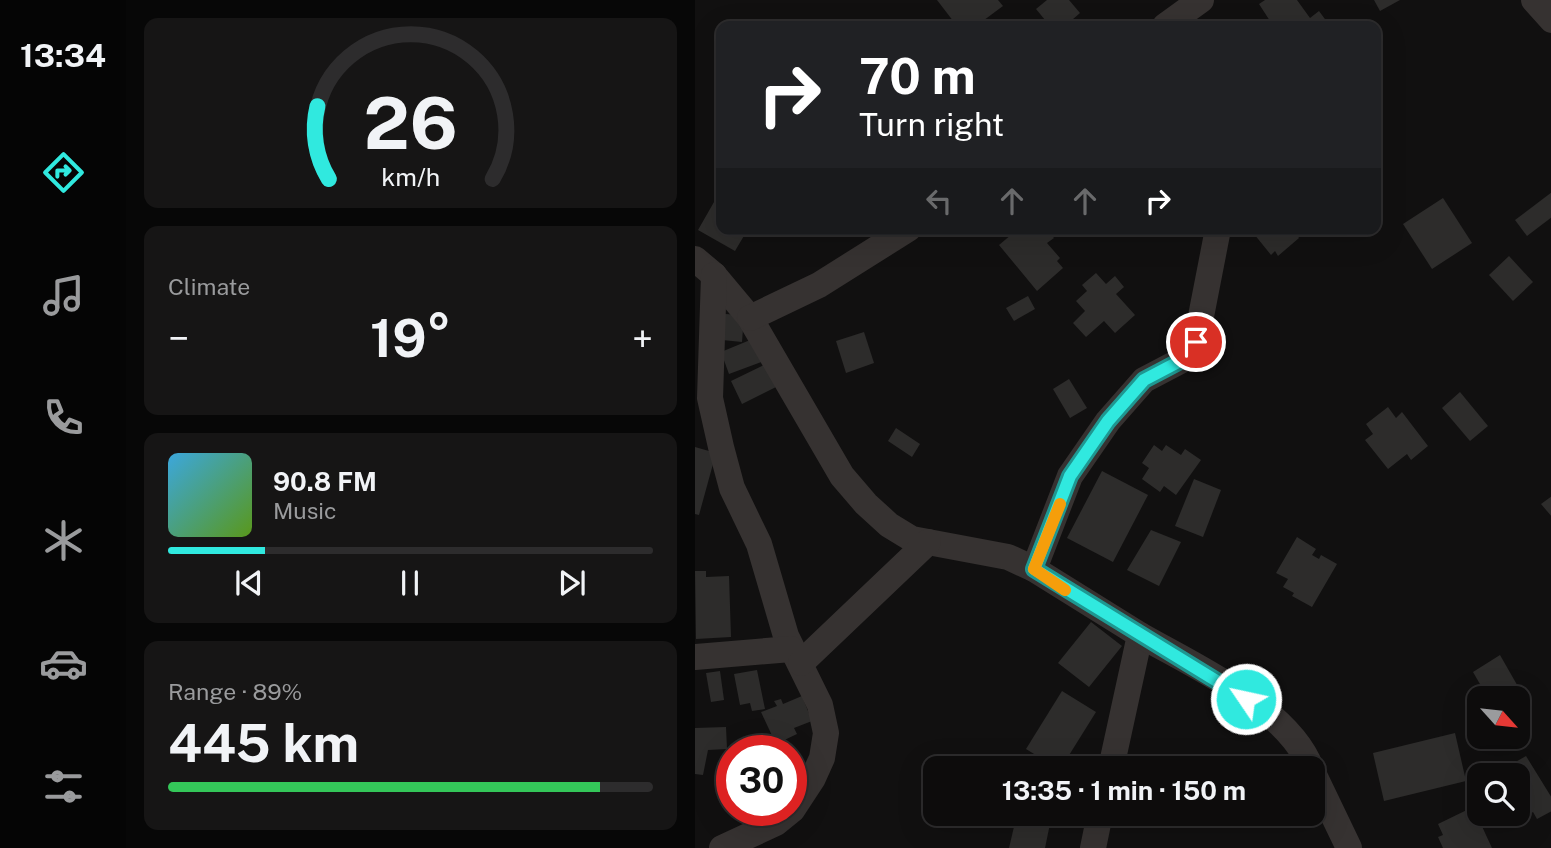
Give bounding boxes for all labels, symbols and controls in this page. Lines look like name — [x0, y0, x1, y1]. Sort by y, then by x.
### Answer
text: 13:34 — [20, 37, 106, 74]
text: 70 m — [859, 47, 976, 105]
icon: right — [744, 49, 835, 140]
text: 26 — [363, 80, 458, 165]
text: Turn right — [859, 106, 1004, 143]
icon: directions — [39, 148, 88, 197]
text: km/h — [381, 162, 440, 192]
icon: left — [920, 182, 958, 220]
icon: ahead — [993, 182, 1031, 220]
icon: ahead — [1066, 182, 1104, 220]
icon: right — [1139, 182, 1177, 220]
icon: music — [39, 271, 88, 320]
text: Climate — [168, 273, 250, 300]
text: 19° — [370, 308, 451, 369]
pin — [1166, 312, 1226, 372]
text: − — [168, 316, 189, 361]
text: + — [632, 316, 653, 361]
icon: arrive — [1177, 323, 1215, 361]
icon: phone — [39, 393, 88, 442]
text: 90.8 FM — [273, 466, 377, 497]
text: Music — [273, 497, 337, 524]
icon: climate — [39, 516, 88, 565]
icon: previous — [230, 564, 268, 602]
icon: pause — [391, 564, 429, 602]
icon: next — [553, 564, 591, 602]
icon: car — [39, 639, 88, 688]
position arrow — [1209, 662, 1283, 736]
text: Range · 89% — [168, 678, 302, 705]
north arrow — [1467, 686, 1530, 749]
map controls — [1467, 686, 1530, 826]
text: 445 km — [168, 713, 359, 774]
speed limit sign: 30 — [716, 735, 807, 826]
icon: filters — [39, 762, 88, 811]
button: search — [1467, 763, 1530, 826]
text: 13:35 · 1 min · 150 m — [1002, 775, 1246, 806]

